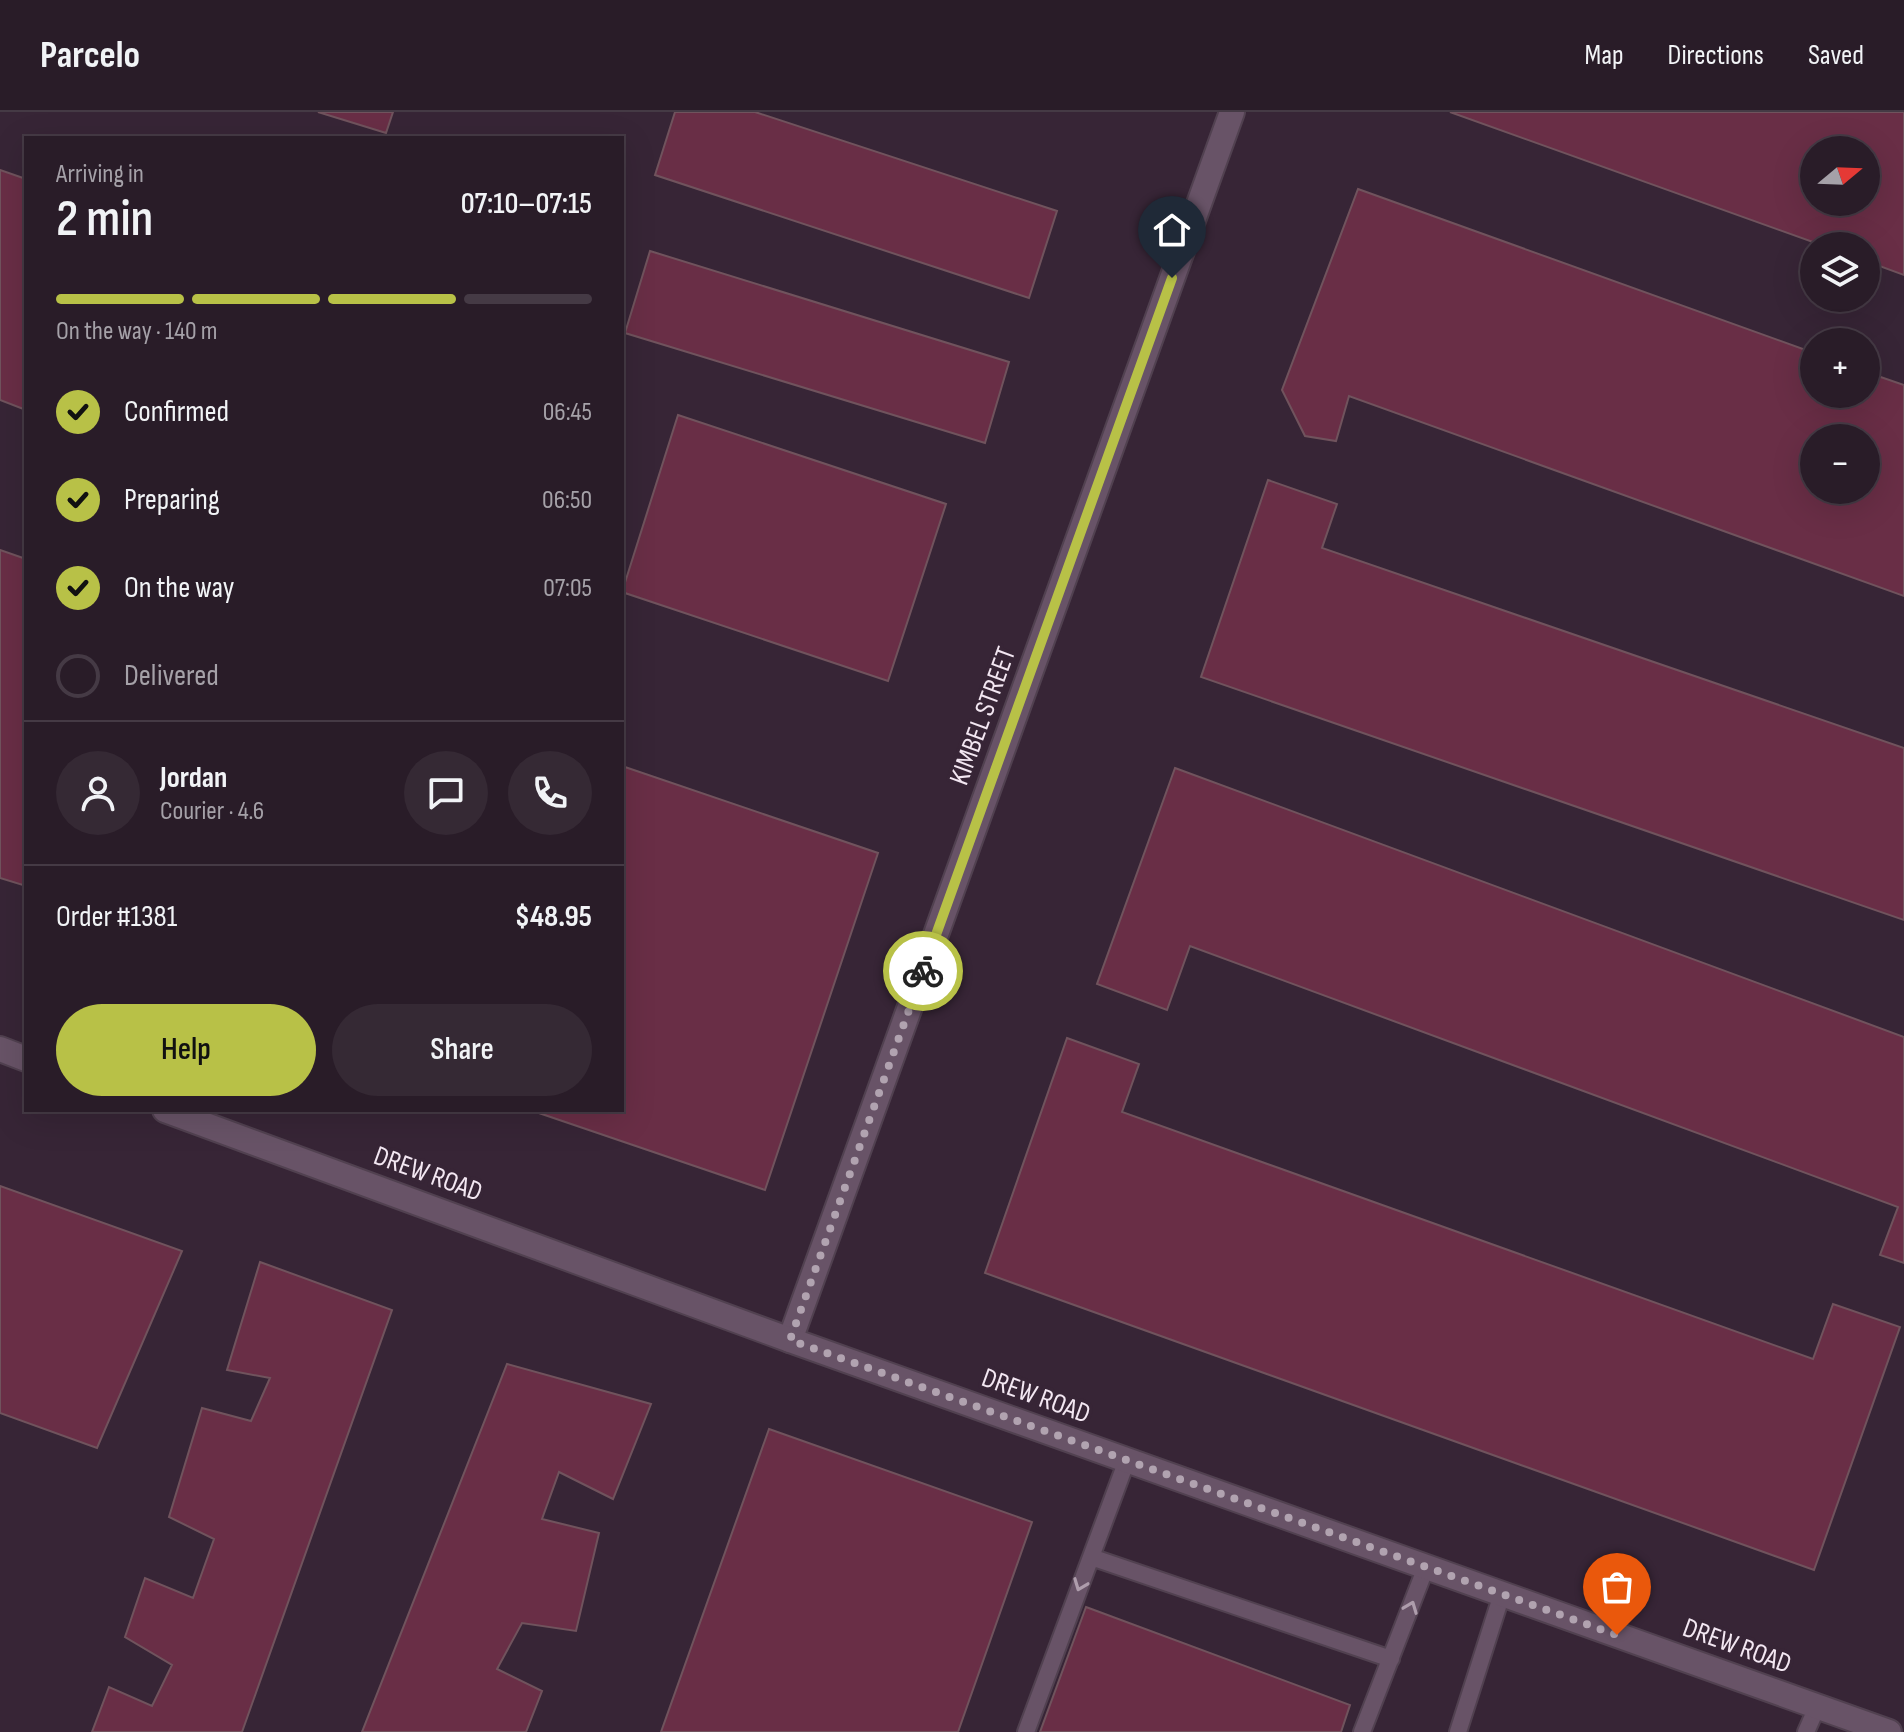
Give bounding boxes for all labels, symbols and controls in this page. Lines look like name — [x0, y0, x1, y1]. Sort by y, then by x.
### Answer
text: Parcelo — [40, 33, 140, 78]
text: Map — [1585, 39, 1624, 72]
text: Directions — [1668, 39, 1764, 72]
text: Saved — [1808, 39, 1864, 72]
north arrow — [1800, 136, 1880, 216]
map controls — [1800, 136, 1880, 504]
text: Arriving in — [56, 159, 144, 190]
text: 07:10–07:15 — [461, 186, 592, 222]
text: 2 min — [56, 188, 153, 251]
pin — [1138, 196, 1206, 278]
icon: home — [1150, 208, 1194, 252]
button: layers — [1800, 232, 1880, 312]
text: On the way · 140 m — [56, 316, 218, 347]
button: + — [1800, 328, 1880, 408]
icon: check — [56, 390, 100, 434]
text: Confirmed — [124, 394, 229, 430]
text: 06:45 — [543, 397, 592, 428]
button: − — [1800, 424, 1880, 504]
icon: check — [56, 478, 100, 522]
text: Preparing — [124, 482, 220, 518]
text: 06:50 — [542, 485, 592, 516]
icon: check — [56, 566, 100, 610]
text: On the way — [124, 570, 234, 606]
text: 07:05 — [543, 573, 592, 604]
street label: KIMBEL STREET — [943, 643, 1023, 789]
text: Delivered — [124, 658, 219, 694]
button: person — [56, 751, 140, 835]
button: chat — [404, 751, 488, 835]
button: phone — [508, 751, 592, 835]
text: Jordan — [160, 760, 227, 796]
text: Courier · 4.6 — [160, 796, 264, 827]
text: Order #1381 — [56, 899, 177, 935]
text: $48.95 — [515, 899, 592, 935]
courier — [883, 931, 963, 1011]
icon: bike — [901, 949, 945, 993]
button: Help — [56, 1004, 316, 1096]
button: Share — [332, 1004, 592, 1096]
street label: DREW ROAD — [369, 1139, 487, 1209]
street label: DREW ROAD — [977, 1361, 1095, 1431]
pin — [1583, 1553, 1651, 1635]
icon: bag — [1595, 1565, 1639, 1609]
one-way arrow — [1073, 1578, 1090, 1592]
one-way arrow — [1401, 1601, 1418, 1615]
street label: DREW ROAD — [1678, 1611, 1796, 1681]

